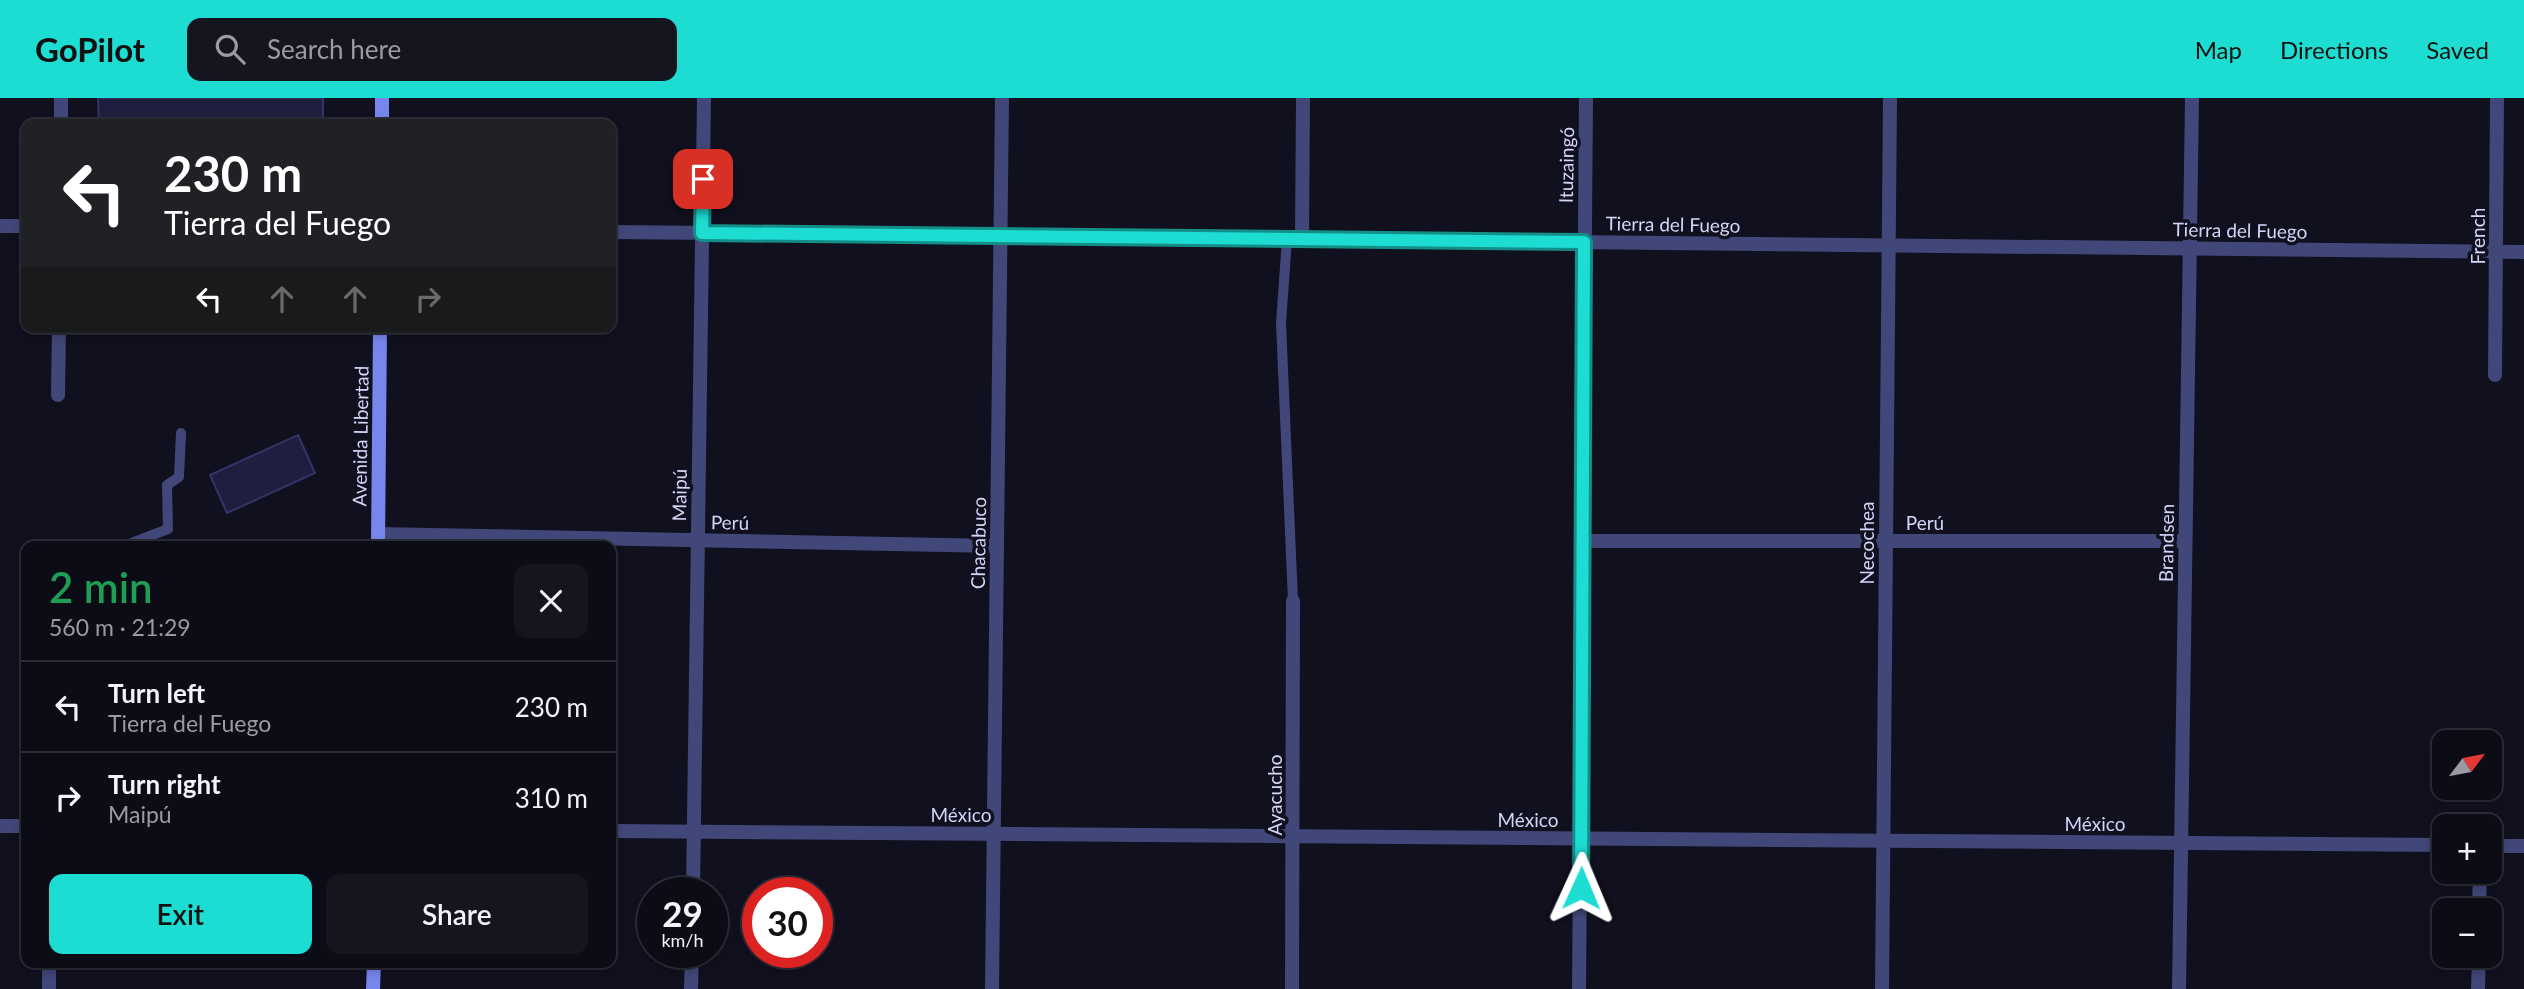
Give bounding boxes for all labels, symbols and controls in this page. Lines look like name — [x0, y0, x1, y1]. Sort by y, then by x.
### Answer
search box — [187, 18, 677, 81]
text: GoPilot — [35, 29, 145, 69]
icon: search — [211, 30, 249, 68]
text: Search here — [267, 33, 401, 65]
text: Map — [2195, 35, 2242, 64]
text: Directions — [2280, 35, 2388, 64]
text: Saved — [2426, 35, 2489, 64]
street label: Ituzaingó — [1554, 127, 1578, 203]
text: 230 m — [164, 144, 302, 202]
icon: left — [49, 147, 140, 238]
pin — [673, 149, 733, 209]
icon: arrive — [684, 160, 722, 198]
text: Tierra del Fuego — [164, 203, 391, 242]
street label: French — [2466, 208, 2489, 264]
street label: Tierra del Fuego — [1605, 211, 1741, 237]
street label: Tierra del Fuego — [2172, 217, 2308, 243]
icon: left — [190, 280, 228, 318]
icon: ahead — [263, 280, 301, 318]
icon: ahead — [336, 280, 374, 318]
icon: right — [409, 280, 447, 318]
street label: Avenida Libertad — [347, 366, 373, 506]
street label: Maipú — [667, 468, 691, 522]
street label: Chacabuco — [966, 497, 990, 589]
street label: Necochea — [1855, 501, 1878, 585]
street label: Brandsen — [2154, 504, 2178, 582]
street label: Perú — [711, 510, 749, 534]
street label: Perú — [1906, 511, 1944, 534]
text: 2 min — [49, 562, 153, 612]
button: close — [514, 564, 588, 638]
text: 560 m · 21:29 — [49, 613, 191, 641]
text: Turn left — [108, 677, 205, 709]
icon: left — [49, 688, 87, 726]
text: 230 m — [515, 691, 588, 723]
text: Tierra del Fuego — [108, 709, 271, 737]
north arrow — [2432, 730, 2502, 800]
map controls — [2432, 730, 2502, 968]
street label: Ayacucho — [1263, 754, 1286, 836]
text: Turn right — [108, 768, 221, 800]
icon: right — [49, 779, 87, 817]
text: 310 m — [515, 782, 588, 814]
text: Maipú — [108, 800, 172, 828]
street label: México — [931, 803, 991, 826]
street label: México — [1498, 808, 1558, 831]
street label: México — [2065, 812, 2125, 835]
button: + — [2432, 814, 2502, 884]
position arrow — [1544, 851, 1618, 925]
button: Exit — [49, 874, 312, 954]
button: Share — [326, 874, 588, 954]
speed limit sign: 30 — [742, 877, 833, 968]
text: 29 — [662, 892, 703, 934]
button: − — [2432, 898, 2502, 968]
text: km/h — [661, 929, 704, 951]

